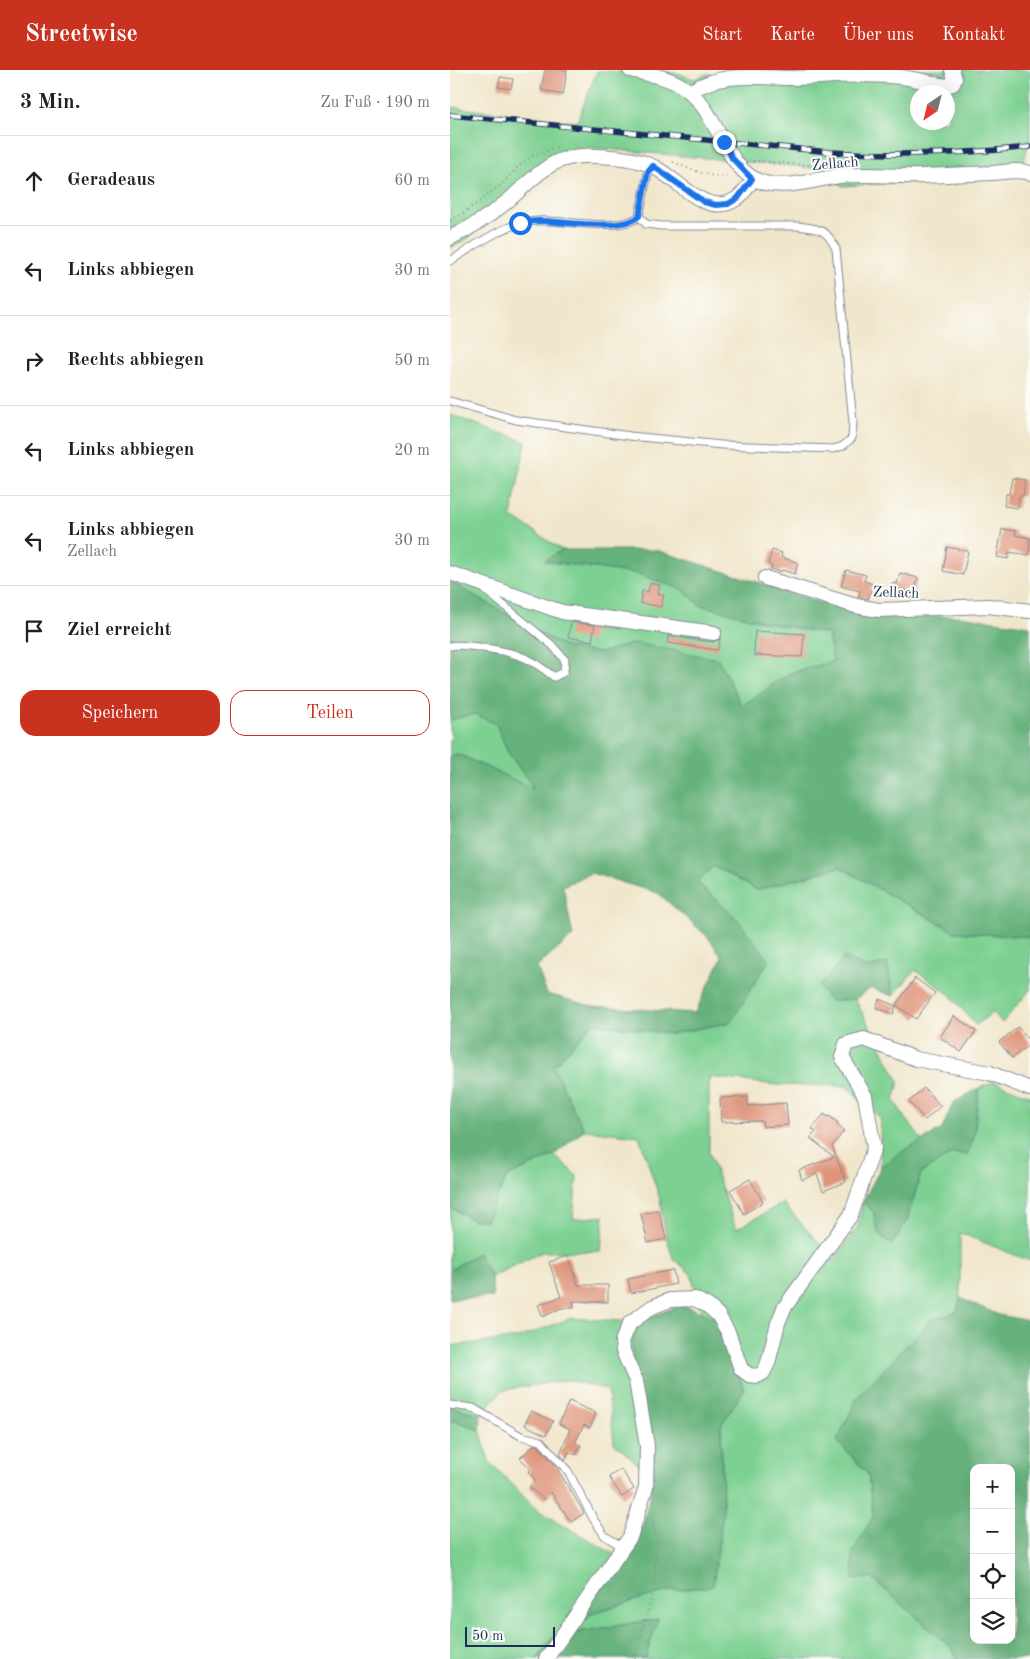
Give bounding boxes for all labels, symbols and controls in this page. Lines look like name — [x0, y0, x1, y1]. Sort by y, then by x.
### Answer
text: Streetwise — [25, 23, 138, 47]
text: Start — [702, 26, 742, 44]
text: Karte — [770, 26, 815, 44]
text: Über uns — [843, 26, 914, 44]
text: Kontakt — [942, 26, 1005, 44]
north arrow — [910, 85, 955, 130]
text: 3 Min. — [20, 92, 81, 113]
text: Zu Fuß · 190 m — [320, 95, 430, 111]
route end — [713, 131, 736, 154]
street label: Zellach — [811, 155, 859, 174]
icon: ahead — [20, 167, 48, 195]
text: Geradeaus — [67, 171, 155, 190]
text: 60 m — [394, 173, 430, 189]
route start — [509, 212, 532, 235]
icon: left — [20, 257, 48, 285]
text: Links abbiegen — [67, 261, 194, 280]
text: 30 m — [394, 263, 430, 279]
icon: right — [20, 347, 48, 375]
text: Rechts abbiegen — [67, 351, 204, 370]
text: 50 m — [394, 353, 430, 369]
icon: left — [20, 437, 48, 465]
text: Links abbiegen — [67, 441, 194, 460]
text: 20 m — [394, 443, 430, 459]
text: Links abbiegen — [67, 521, 194, 540]
icon: left — [20, 527, 48, 555]
text: 30 m — [394, 533, 430, 549]
text: Zellach — [67, 544, 117, 560]
street label: Zellach — [872, 585, 920, 602]
icon: arrive — [20, 617, 48, 645]
text: Ziel erreicht — [67, 621, 172, 640]
button: Speichern — [20, 690, 220, 736]
button: Teilen — [230, 690, 430, 736]
map controls — [970, 1464, 1015, 1644]
button: + — [970, 1464, 1015, 1509]
button: − — [970, 1509, 1015, 1554]
button: locate — [970, 1554, 1015, 1599]
button: layers — [970, 1599, 1015, 1644]
scale bar — [465, 1624, 555, 1647]
text: 50 m — [472, 1629, 503, 1643]

